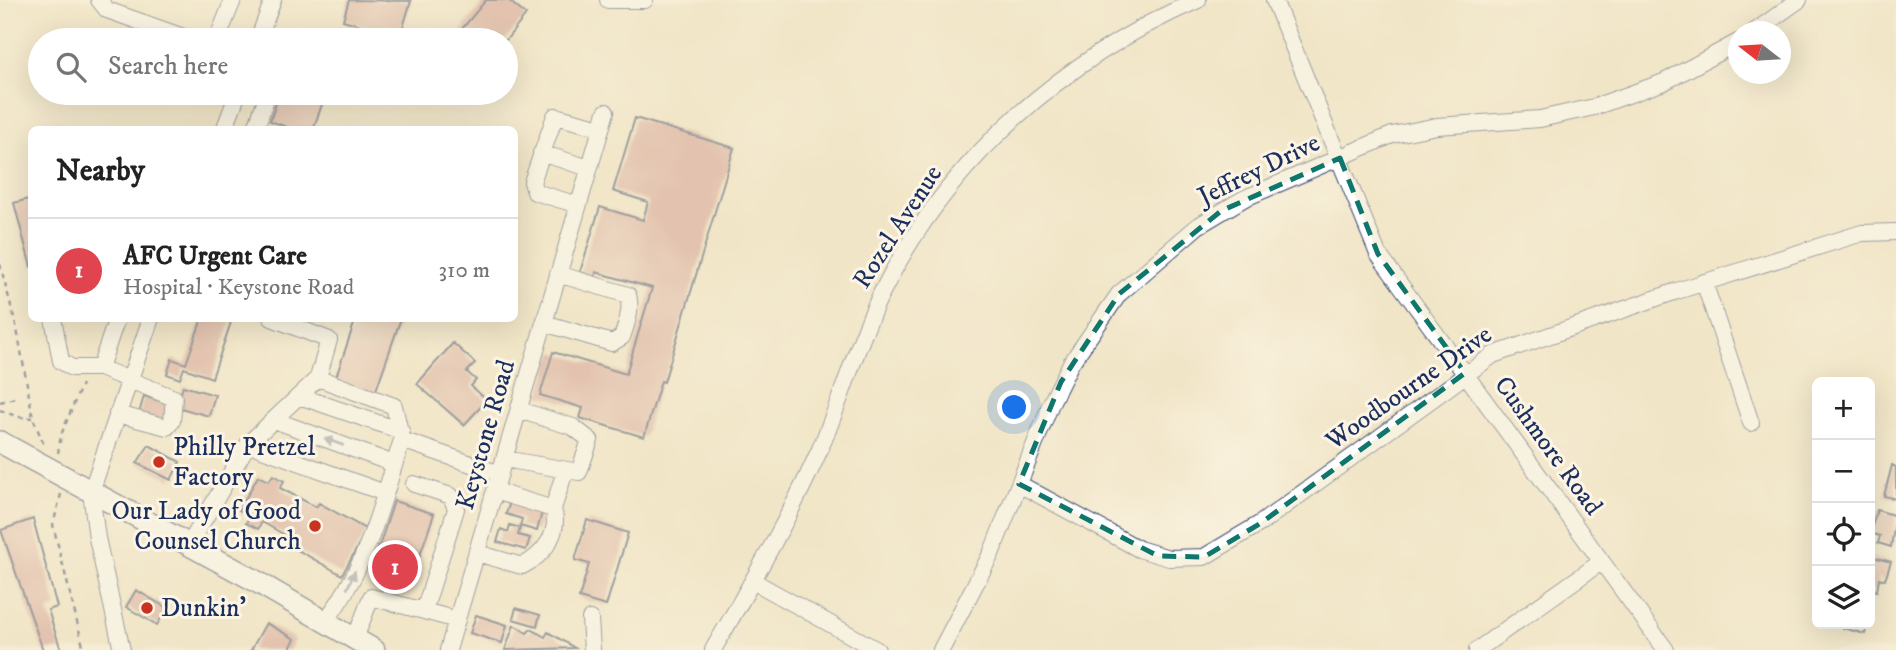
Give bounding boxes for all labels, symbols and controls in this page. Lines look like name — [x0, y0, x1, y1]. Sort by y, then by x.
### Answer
north arrow — [1728, 21, 1791, 84]
search box — [28, 28, 518, 105]
icon: search — [52, 48, 90, 86]
text: Search here — [108, 50, 228, 83]
street label: Jeffrey Drive — [1191, 126, 1325, 215]
text: Nearby — [56, 153, 145, 190]
street label: Rozel Avenue — [846, 159, 950, 295]
text: AFC Urgent Care — [123, 240, 307, 273]
text: 1 — [75, 256, 83, 285]
text: 310 m — [438, 256, 490, 285]
text: Hospital · Keystone Road — [123, 273, 354, 302]
street label: Woodbourne Drive — [1319, 318, 1499, 458]
street label: Keystone Road — [449, 356, 523, 514]
street label: Cushmore Road — [1486, 370, 1610, 522]
map controls — [1812, 377, 1875, 629]
button: + — [1812, 377, 1875, 440]
your location — [997, 390, 1031, 424]
place label: Philly Pretzel Factory — [173, 431, 316, 494]
one-way arrow — [323, 436, 344, 447]
button: − — [1812, 440, 1875, 503]
marker: Philly Pretzel Factory — [151, 454, 167, 470]
place label: Our Lady of Good Counsel Church — [111, 495, 301, 558]
button: locate — [1812, 503, 1875, 566]
marker: Our Lady of Good Counsel Church — [307, 518, 323, 534]
pin: 1 — [372, 541, 418, 593]
button: layers — [1812, 566, 1875, 629]
one-way arrow — [346, 569, 357, 590]
place label: Dunkin' — [161, 592, 246, 625]
marker: Dunkin' — [139, 600, 155, 616]

